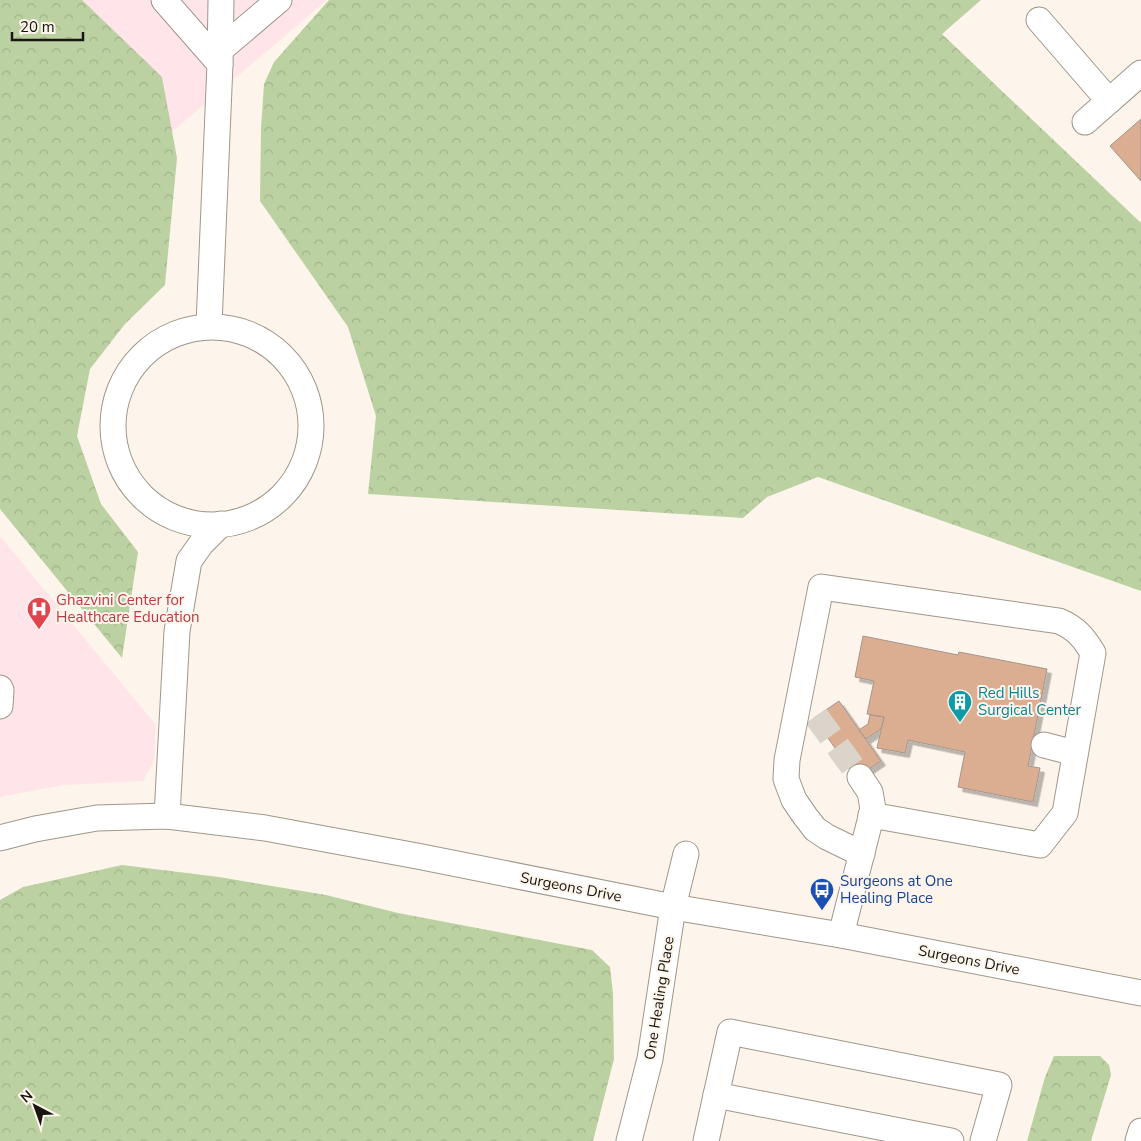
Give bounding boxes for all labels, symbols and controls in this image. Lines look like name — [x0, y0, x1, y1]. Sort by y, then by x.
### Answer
scale bar — [12, 10, 84, 42]
text: 20 m — [20, 17, 55, 37]
place label: Ghazvini Center for Healthcare Education — [56, 590, 200, 627]
hospital icon: Ghazvini Center for Healthcare Education — [26, 596, 52, 630]
place label: Red Hills Surgical Center — [978, 683, 1082, 720]
building icon: Red Hills Surgical Center — [947, 689, 973, 723]
street label: Surgeons Drive — [518, 867, 624, 907]
place label: Surgeons at One Healing Place — [840, 871, 953, 908]
bus stop icon: Surgeons at One Healing Place — [809, 877, 835, 911]
street label: One Healing Place — [639, 935, 679, 1061]
street label: Surgeons Drive — [916, 940, 1022, 980]
north arrow — [10, 1081, 60, 1131]
text: N — [17, 1086, 37, 1107]

